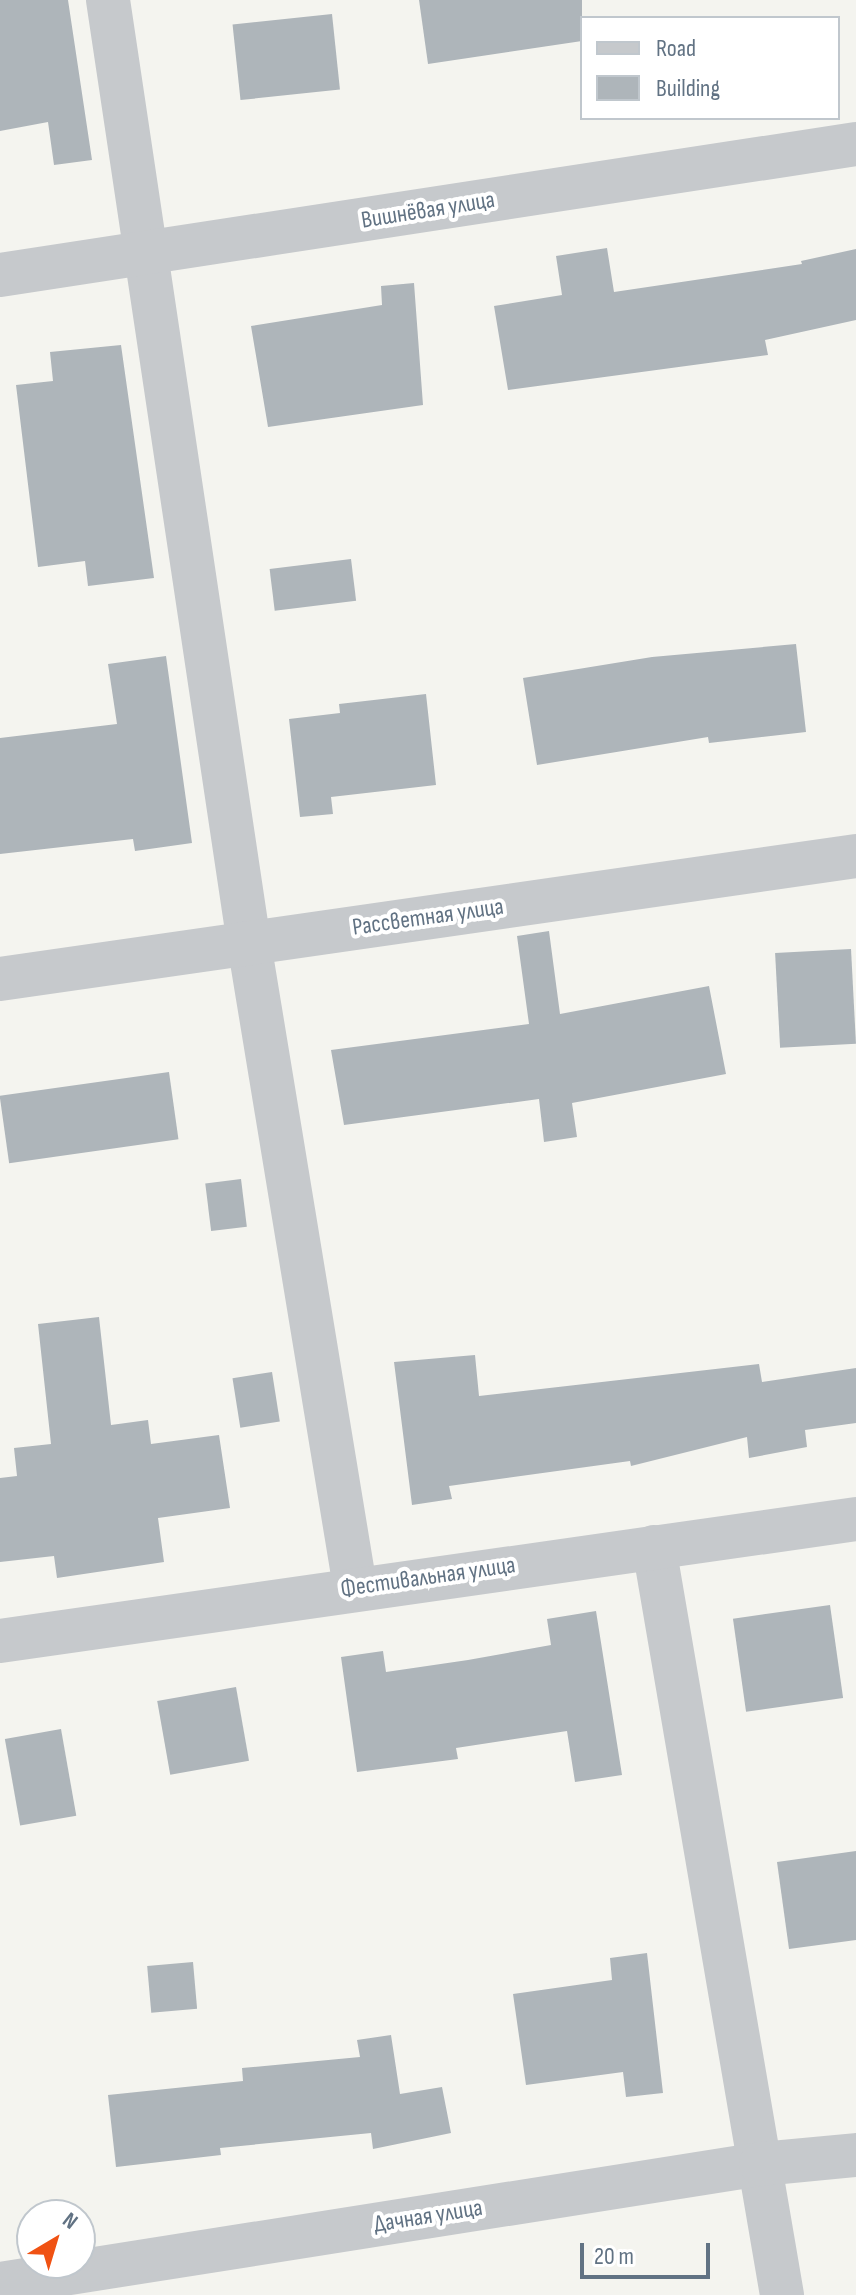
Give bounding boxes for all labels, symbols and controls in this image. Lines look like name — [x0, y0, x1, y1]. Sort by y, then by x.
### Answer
legend — [580, 16, 840, 120]
text: Road — [656, 34, 696, 63]
text: Building — [656, 74, 720, 103]
street label: Вишнёвая улица — [359, 185, 497, 235]
street label: Рассветная улица — [350, 892, 506, 942]
street label: Фестивальная улица — [339, 1550, 517, 1604]
street label: Дачная улица — [372, 2193, 484, 2239]
north arrow — [16, 2199, 96, 2279]
text: N — [57, 2207, 83, 2236]
scale bar — [584, 2227, 714, 2277]
text: 20 m — [594, 2242, 634, 2271]

